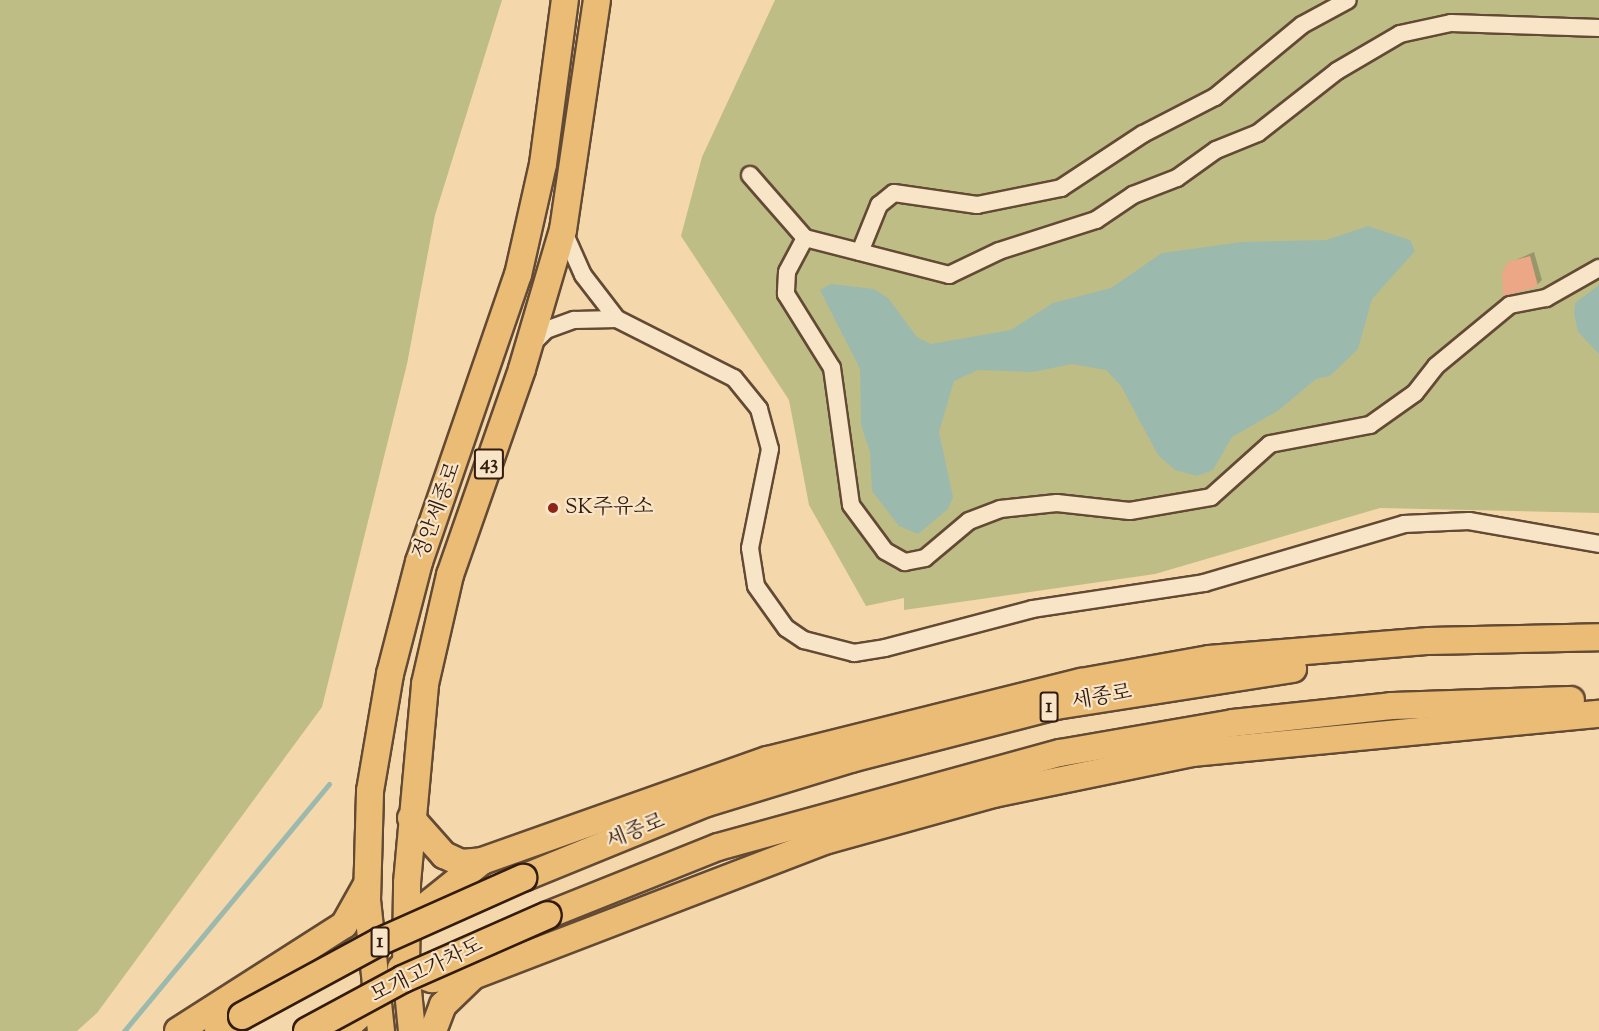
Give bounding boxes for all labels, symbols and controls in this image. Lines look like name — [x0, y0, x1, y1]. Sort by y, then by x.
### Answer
road number: 43 — [472, 447, 506, 481]
street label: 정안세종로 — [409, 459, 467, 563]
place label: SK주유소 — [565, 495, 654, 521]
marker: SK주유소 — [546, 501, 560, 515]
street label: 세종로 — [1070, 680, 1134, 716]
road number: 1 — [1038, 690, 1060, 724]
street label: 세종로 — [603, 809, 669, 855]
road number: 1 — [370, 925, 391, 959]
street label: 모개고가차도 — [367, 933, 487, 1009]

